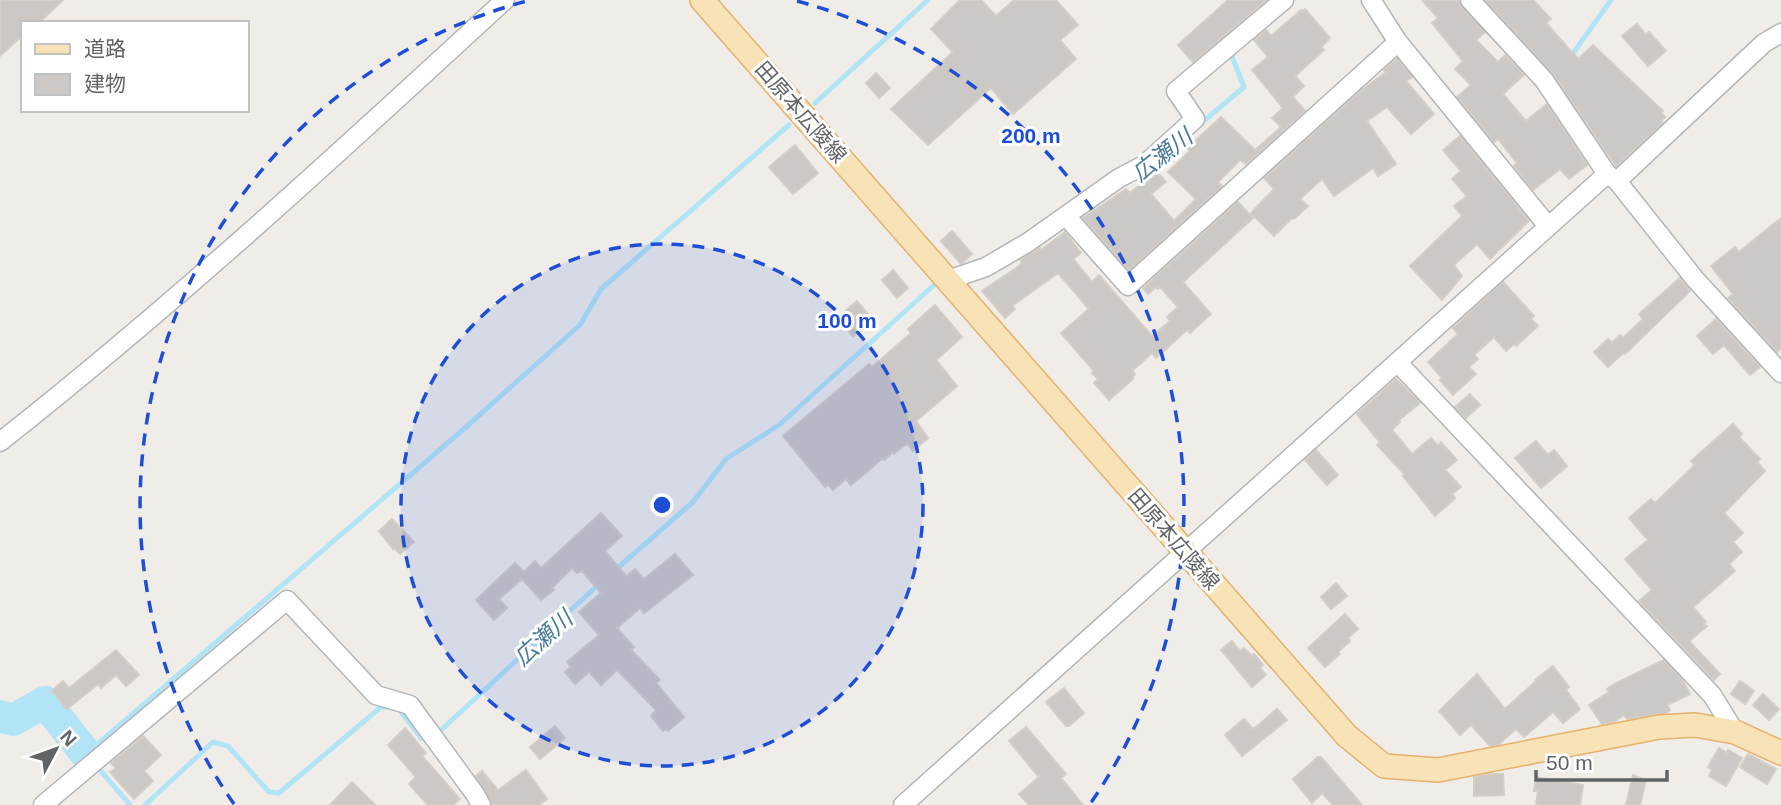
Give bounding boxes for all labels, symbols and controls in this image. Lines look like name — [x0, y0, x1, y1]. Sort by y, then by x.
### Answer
legend — [21, 21, 248, 112]
text: 道路 — [84, 37, 126, 60]
street label: 田原本広陵線 — [751, 57, 851, 167]
text: 建物 — [84, 72, 126, 95]
water label: 広瀬川 — [1127, 122, 1200, 186]
text: 200 m — [1001, 124, 1061, 147]
text: 100 m — [817, 309, 877, 332]
street label: 田原本広陵線 — [1124, 484, 1224, 594]
centre of rings — [650, 493, 674, 517]
water label: 広瀬川 — [509, 603, 580, 671]
north arrow — [21, 714, 91, 784]
text: N — [56, 726, 81, 750]
scale bar — [1536, 738, 1667, 782]
text: 50 m — [1546, 751, 1593, 774]

